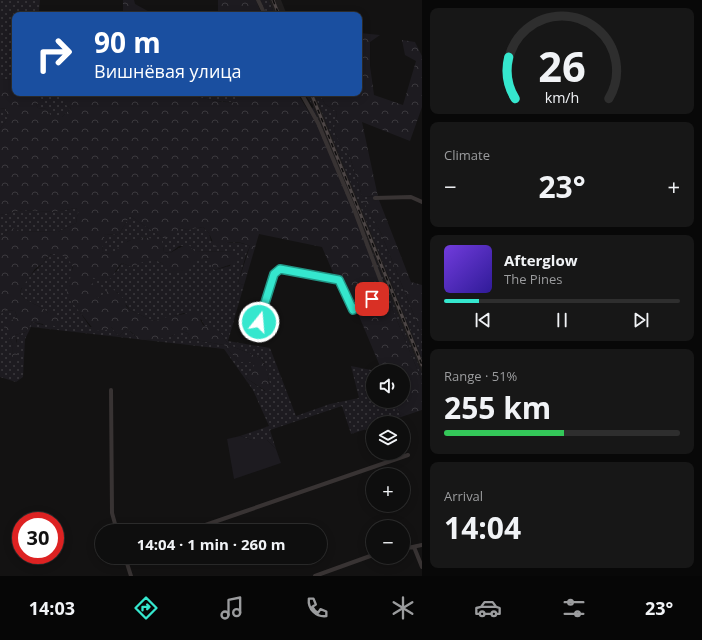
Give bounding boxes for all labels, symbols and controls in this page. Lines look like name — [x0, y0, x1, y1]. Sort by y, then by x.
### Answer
text: 90 m — [94, 23, 161, 61]
icon: right — [28, 28, 80, 80]
text: 26 — [538, 38, 586, 94]
text: Вишнёвая улица — [94, 59, 242, 83]
text: km/h — [545, 87, 579, 106]
text: Climate — [444, 146, 490, 164]
text: 23° — [538, 166, 586, 207]
text: − — [444, 171, 457, 201]
text: + — [667, 171, 680, 201]
text: Afterglow — [504, 250, 578, 270]
text: The Pines — [504, 270, 562, 288]
pin — [355, 282, 389, 316]
icon: arrive — [361, 288, 383, 310]
position arrow — [238, 301, 280, 343]
icon: previous — [472, 309, 494, 331]
icon: pause — [551, 309, 573, 331]
icon: next — [630, 309, 652, 331]
map controls — [366, 364, 410, 564]
button: sound — [366, 364, 410, 408]
text: Range · 51% — [444, 367, 517, 385]
text: 255 km — [444, 387, 551, 428]
button: layers — [366, 416, 410, 460]
button: + — [366, 468, 410, 512]
text: Arrival — [444, 487, 483, 505]
text: 14:04 — [444, 507, 521, 548]
speed limit sign: 30 — [12, 512, 64, 564]
button: − — [366, 520, 410, 564]
text: 14:04 · 1 min · 260 m — [137, 534, 285, 554]
icon: directions — [132, 594, 160, 622]
icon: music — [218, 594, 246, 622]
icon: phone — [303, 594, 331, 622]
icon: climate — [389, 594, 417, 622]
icon: car — [474, 594, 502, 622]
icon: filters — [560, 594, 588, 622]
text: 14:03 — [29, 596, 75, 620]
text: 23° — [645, 596, 673, 620]

